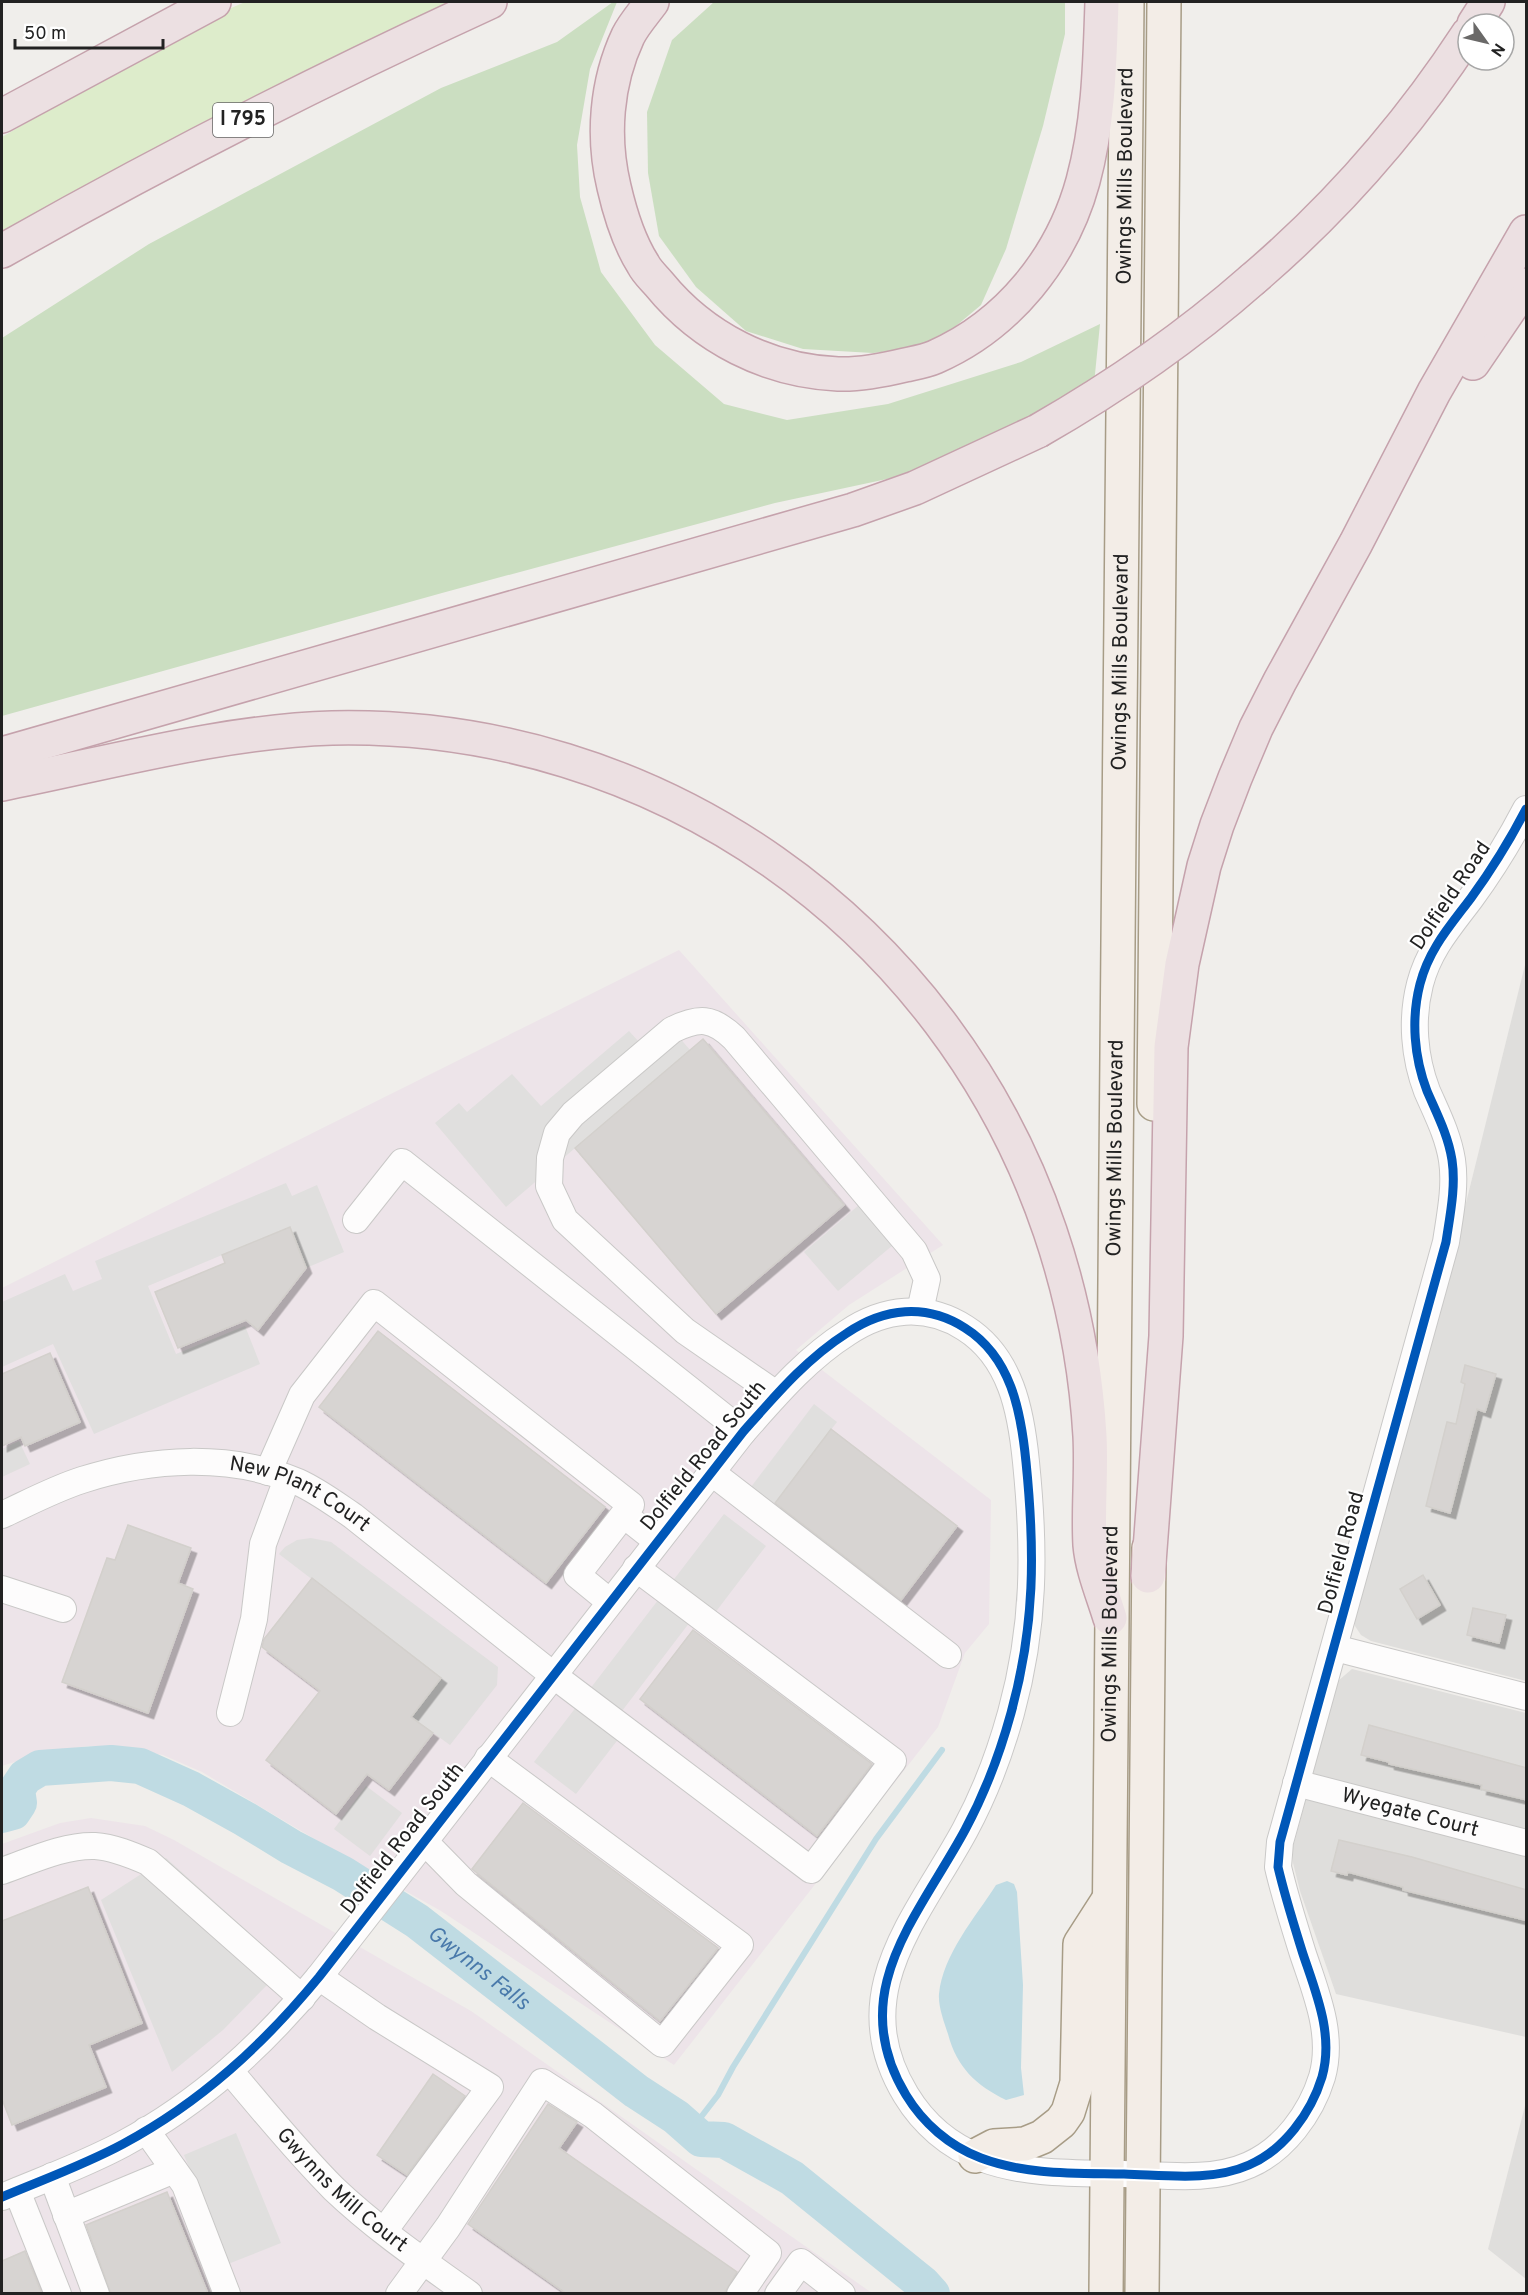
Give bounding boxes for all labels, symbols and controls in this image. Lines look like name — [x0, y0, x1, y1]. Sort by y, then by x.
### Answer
scale bar — [15, 12, 164, 50]
north arrow — [1456, 12, 1516, 72]
text: 50 m — [24, 23, 66, 46]
text: N — [1485, 39, 1508, 60]
street label: Owings Mills Boulevard — [1111, 67, 1140, 285]
road number: I 795 — [213, 103, 273, 137]
street label: Owings Mills Boulevard — [1106, 553, 1135, 771]
street label: Dolfield Road — [1405, 836, 1497, 956]
street label: Owings Mills Boulevard — [1101, 1039, 1130, 1257]
street label: Dolfield Road South — [635, 1375, 773, 1537]
street label: New Plant Court — [228, 1451, 376, 1538]
street label: Dolfield Road — [1313, 1489, 1371, 1617]
street label: Owings Mills Boulevard — [1096, 1525, 1125, 1743]
street label: Dolfield Road South — [335, 1757, 471, 1921]
street label: Wyegate Court — [1339, 1782, 1482, 1844]
water label: Gwynns Falls — [422, 1920, 536, 2017]
street label: Gwynns Mill Court — [270, 2122, 413, 2259]

